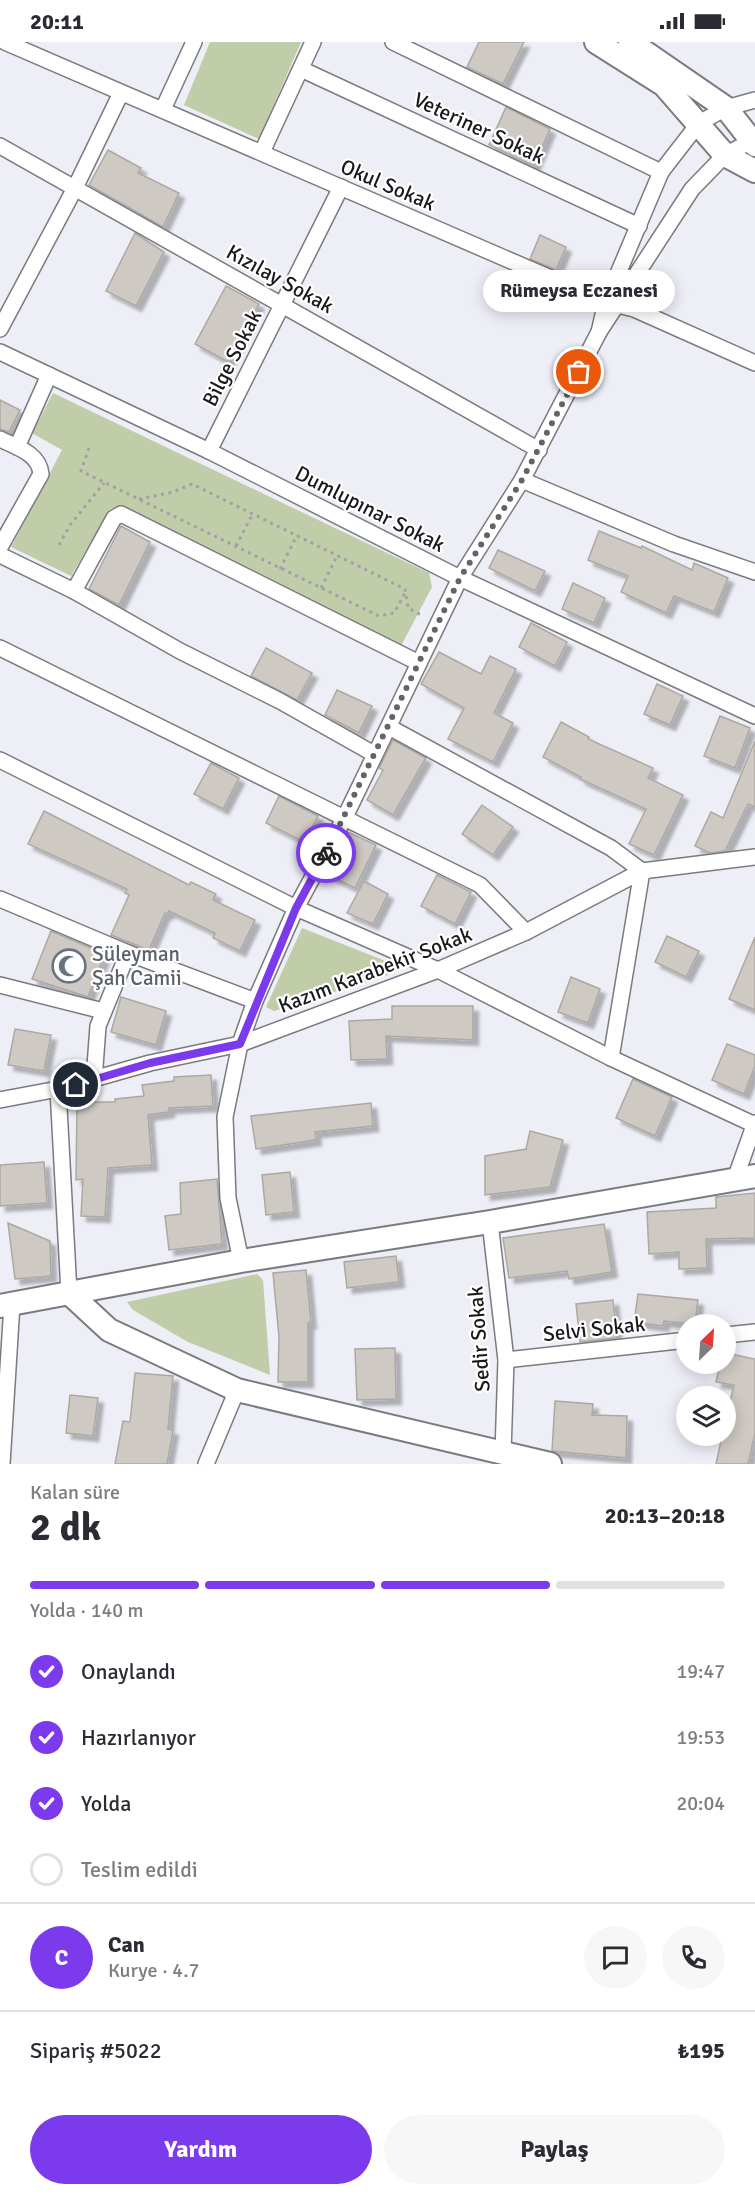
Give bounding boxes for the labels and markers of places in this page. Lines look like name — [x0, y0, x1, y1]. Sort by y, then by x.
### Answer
callout: Rümeysa Eczanesi — [483, 270, 675, 312]
pin — [553, 346, 604, 397]
place label: Süleyman Şah Camii — [92, 941, 182, 991]
mosque icon: Süleyman Şah Camii — [51, 948, 87, 984]
pin — [50, 1059, 101, 1110]

